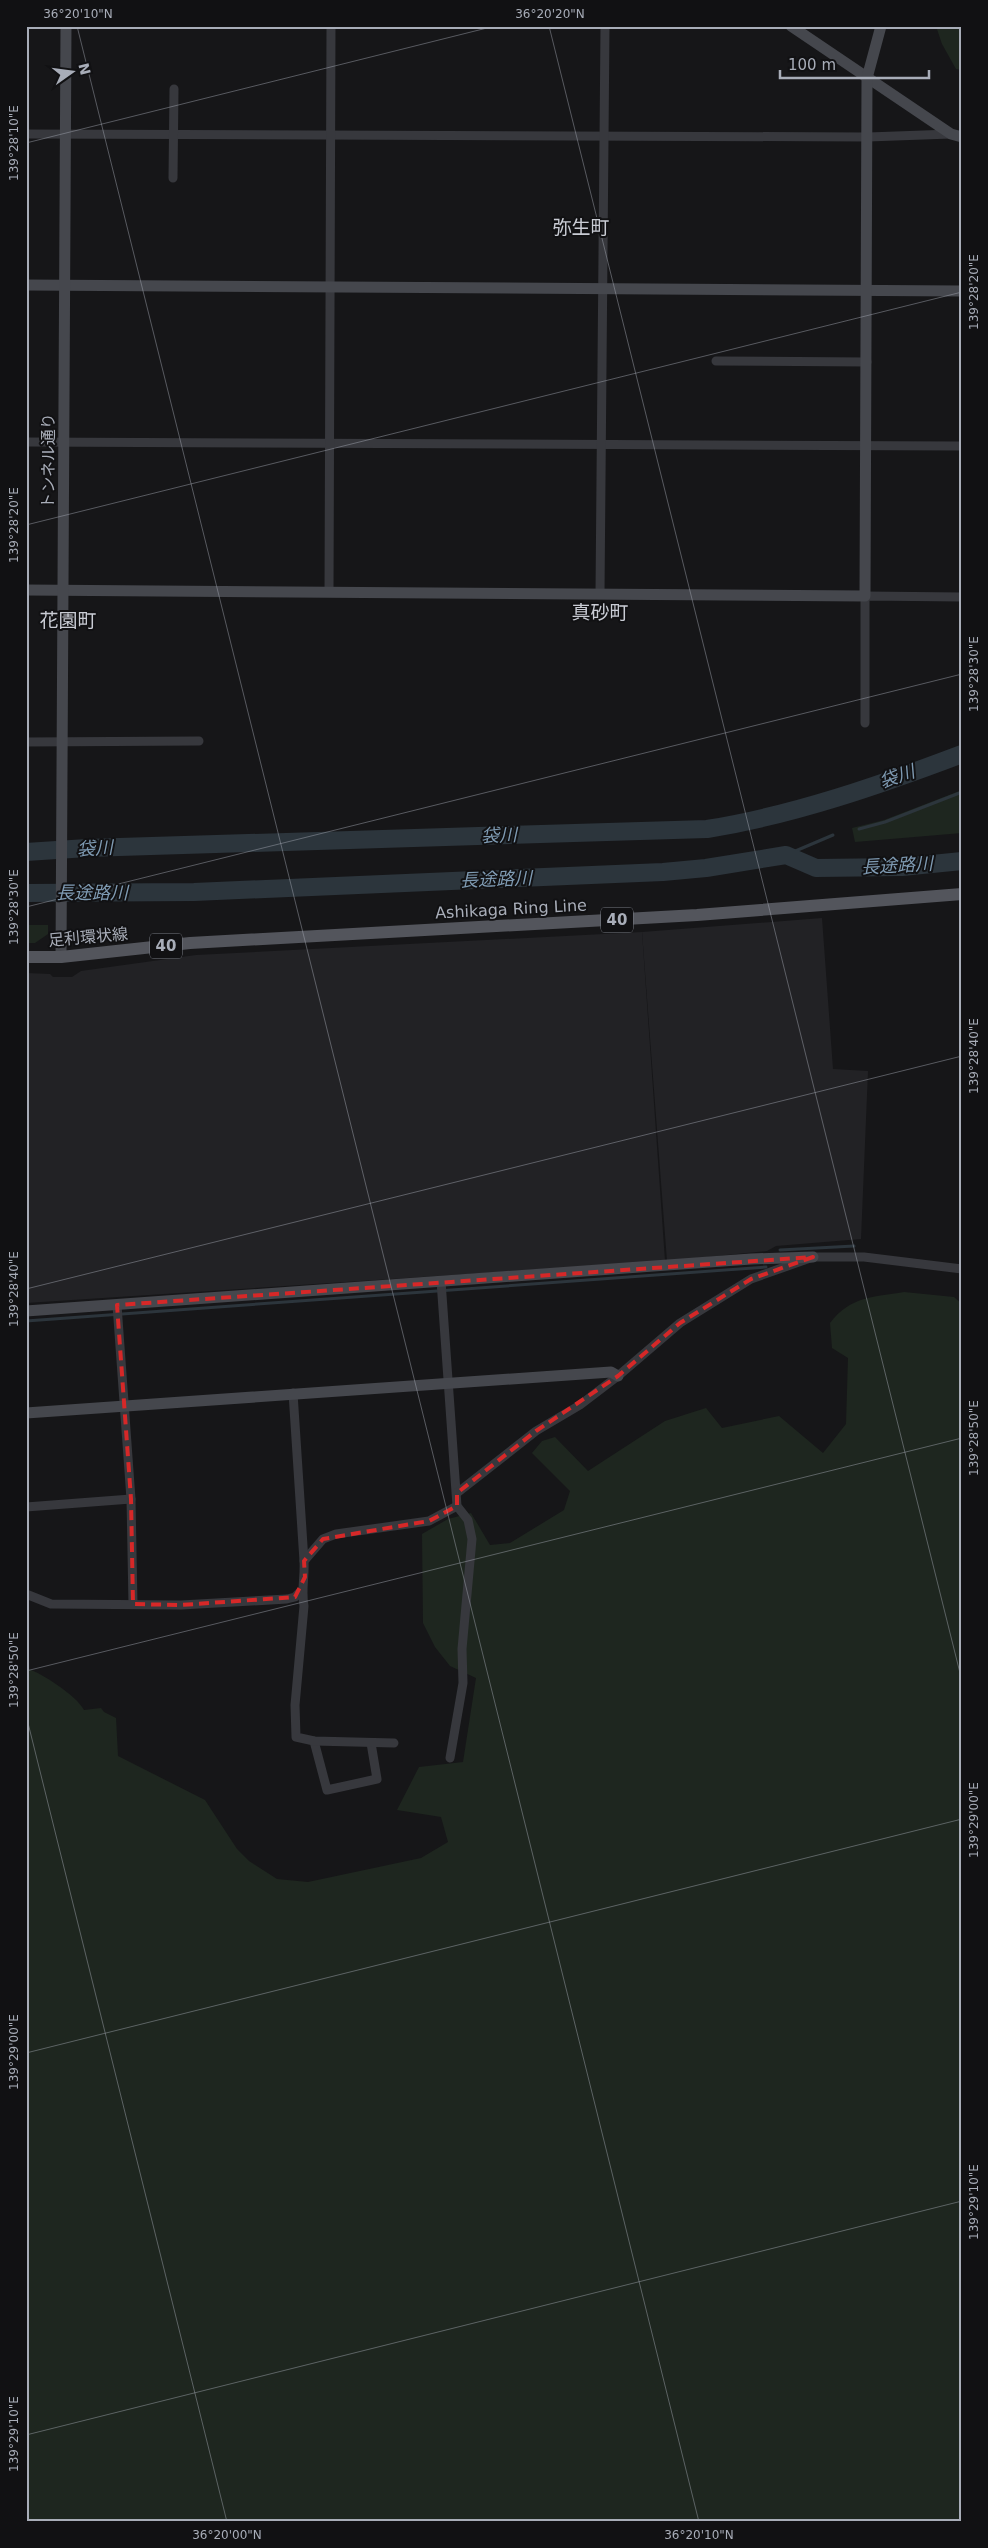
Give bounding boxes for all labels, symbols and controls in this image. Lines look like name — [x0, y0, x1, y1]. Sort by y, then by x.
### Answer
text: 36°20'10"N — [43, 7, 113, 21]
text: 36°20'20"N — [515, 7, 585, 21]
north arrow — [48, 48, 98, 98]
scale bar — [780, 48, 929, 80]
text: 100 m — [788, 56, 836, 74]
text: N — [75, 61, 94, 76]
text: 139°28'10"E — [7, 105, 21, 181]
district label: 弥生町 — [552, 216, 610, 238]
text: 139°28'20"E — [967, 254, 981, 330]
street label: トンネル通り — [39, 413, 58, 509]
text: 139°28'20"E — [7, 487, 21, 563]
district label: 真砂町 — [571, 601, 629, 623]
district label: 花園町 — [39, 609, 97, 631]
text: 139°28'30"E — [967, 636, 981, 712]
water label: 袋川 — [877, 760, 919, 792]
water label: 袋川 — [481, 824, 519, 846]
water label: 袋川 — [76, 836, 116, 859]
water label: 長途路川 — [860, 853, 935, 877]
water label: 長途路川 — [460, 867, 534, 891]
text: 139°28'30"E — [7, 869, 21, 945]
water label: 長途路川 — [56, 882, 130, 903]
street label: Ashikaga Ring Line — [435, 896, 587, 922]
road number: 40 — [601, 908, 633, 932]
street label: 足利環状線 — [47, 924, 129, 950]
road number: 40 — [150, 934, 182, 958]
text: 139°28'40"E — [967, 1018, 981, 1094]
text: 139°28'40"E — [7, 1251, 21, 1327]
text: 139°28'50"E — [967, 1400, 981, 1476]
text: 139°28'50"E — [7, 1632, 21, 1708]
text: 139°29'00"E — [967, 1782, 981, 1858]
text: 139°29'00"E — [7, 2014, 21, 2090]
text: 139°29'10"E — [967, 2164, 981, 2240]
text: 139°29'10"E — [7, 2396, 21, 2472]
text: 36°20'00"N — [192, 2528, 262, 2542]
text: 36°20'10"N — [664, 2528, 734, 2542]

